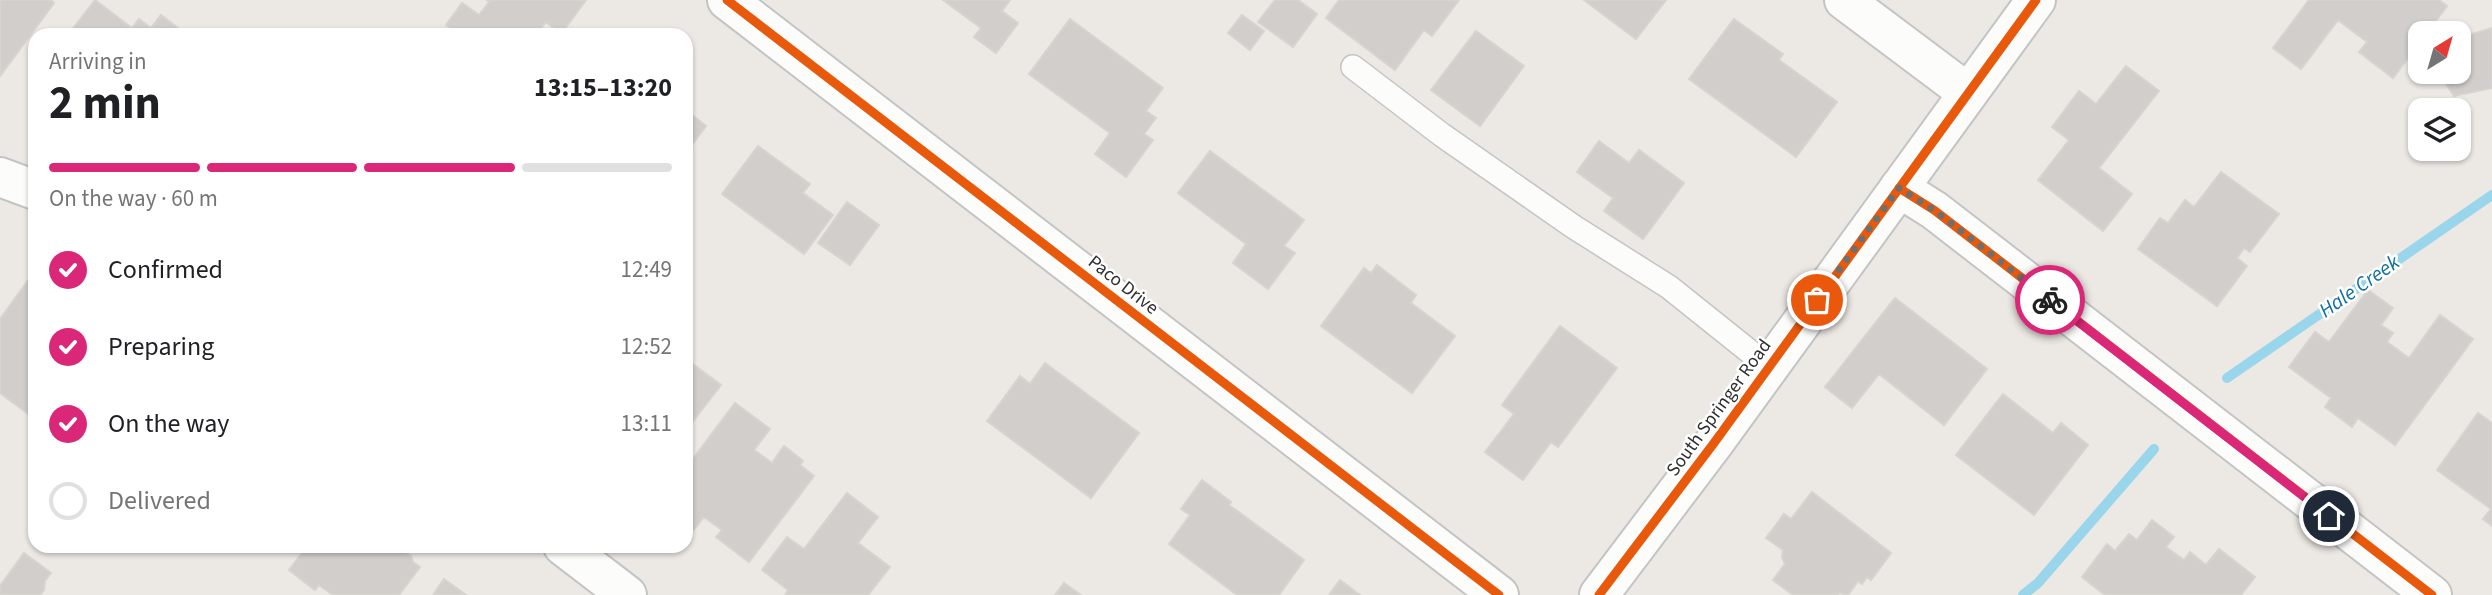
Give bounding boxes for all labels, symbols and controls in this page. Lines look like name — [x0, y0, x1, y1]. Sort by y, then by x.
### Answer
north arrow — [2408, 21, 2471, 84]
map controls — [2408, 21, 2471, 161]
text: Arriving in — [49, 45, 147, 78]
text: 13:15–13:20 — [534, 69, 672, 106]
text: 2 min — [49, 71, 161, 136]
button: layers — [2408, 98, 2471, 161]
text: On the way · 60 m — [49, 182, 218, 215]
water label: Hale Creek — [2313, 247, 2406, 325]
street label: Paco Drive — [1082, 249, 1164, 321]
icon: check — [49, 251, 87, 289]
text: Confirmed — [108, 251, 223, 288]
text: 12:49 — [621, 253, 672, 286]
courier — [2015, 265, 2085, 335]
pin — [1787, 270, 1847, 330]
icon: bag — [1798, 281, 1836, 319]
icon: bike — [2031, 281, 2069, 319]
icon: check — [49, 328, 87, 366]
text: Preparing — [108, 328, 214, 365]
text: 12:52 — [621, 330, 672, 363]
street label: South Springer Road — [1660, 334, 1778, 482]
icon: check — [49, 405, 87, 443]
text: On the way — [108, 405, 229, 442]
text: 13:11 — [621, 407, 672, 440]
text: Delivered — [108, 482, 211, 519]
pin — [2299, 486, 2359, 546]
icon: home — [2310, 497, 2348, 535]

